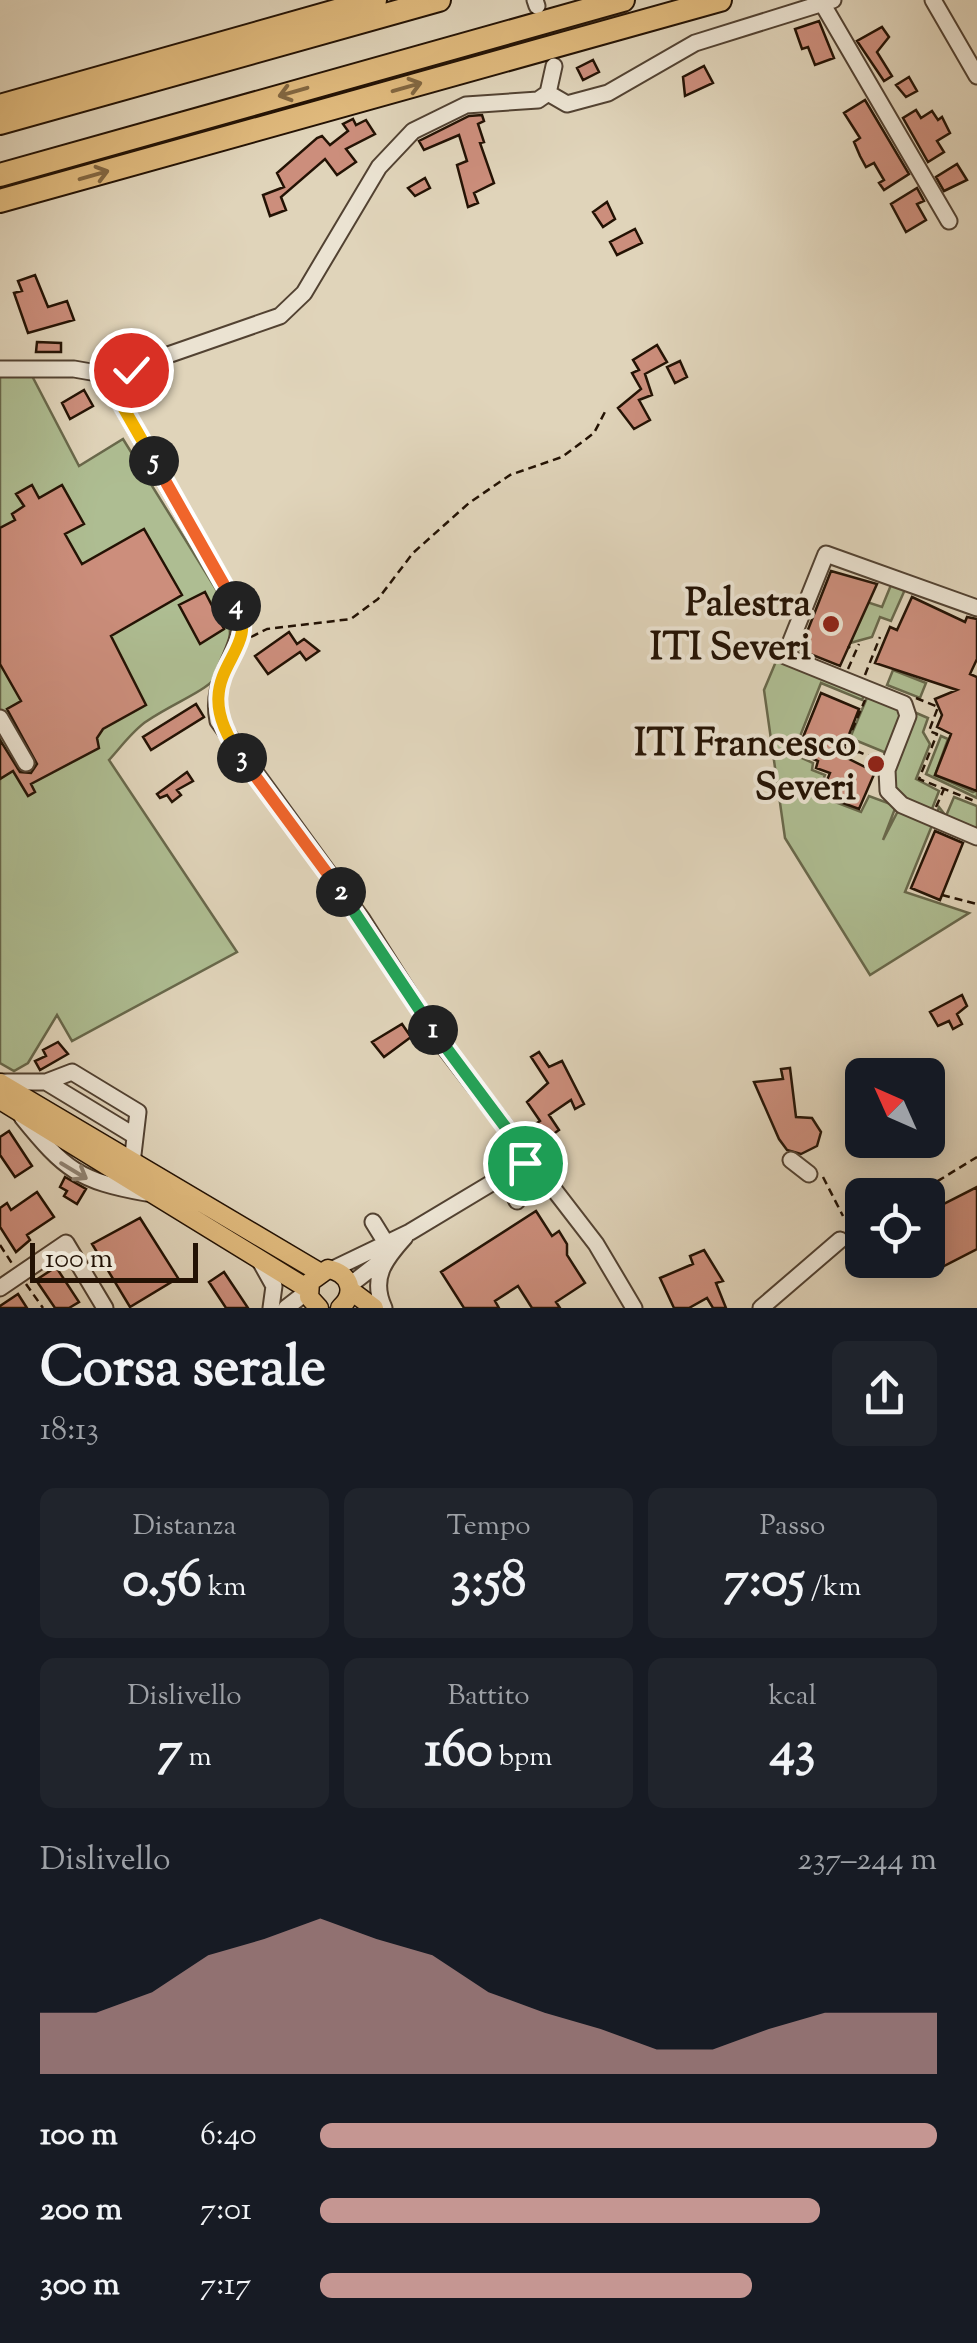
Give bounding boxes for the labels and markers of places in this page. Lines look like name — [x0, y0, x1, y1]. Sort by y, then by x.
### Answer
pin — [89, 328, 174, 413]
pin: 5 — [129, 436, 179, 486]
place label: Palestra ITI Severi — [650, 579, 811, 677]
pin: 4 — [211, 581, 261, 631]
marker: Palestra ITI Severi — [820, 613, 842, 635]
place label: ITI Francesco Severi — [634, 719, 856, 817]
pin: 3 — [217, 733, 267, 783]
marker: ITI Francesco Severi — [865, 753, 887, 775]
pin: 2 — [316, 867, 366, 917]
pin: 1 — [408, 1005, 458, 1055]
pin — [483, 1121, 568, 1206]

